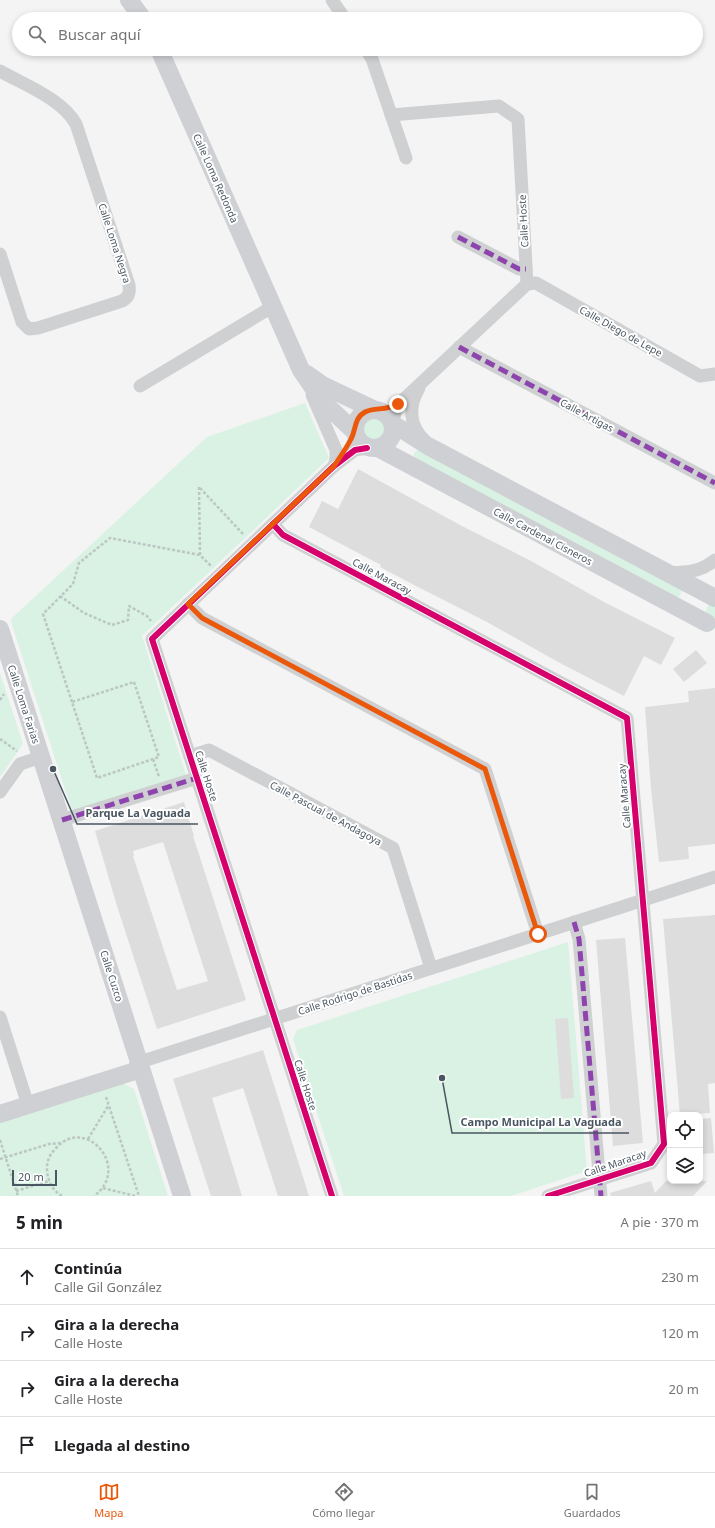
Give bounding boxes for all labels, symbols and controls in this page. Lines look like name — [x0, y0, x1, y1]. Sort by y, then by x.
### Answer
search box — [12, 12, 703, 56]
icon: search — [26, 23, 48, 45]
text: Buscar aquí — [58, 24, 141, 44]
street label: Calle Loma Redonda — [190, 131, 242, 225]
street label: Calle Hoste — [515, 194, 531, 248]
street label: Calle Loma Negra — [95, 201, 135, 285]
street label: Calle Diego de Lepe — [577, 302, 665, 360]
route end — [389, 395, 407, 413]
street label: Calle Artigas — [558, 395, 616, 435]
street label: Calle Cardenal Cisneros — [491, 504, 595, 568]
street label: Calle Maracay — [350, 555, 415, 598]
street label: Calle Loma Farias — [5, 663, 43, 745]
street label: Calle Hoste — [192, 749, 222, 804]
street label: Calle Maracay — [614, 762, 634, 829]
street label: Calle Pascual de Andagoya — [268, 777, 384, 849]
callout: Parque La Vaguada — [77, 801, 198, 824]
text: Parque La Vaguada — [86, 805, 191, 820]
route start — [529, 925, 547, 943]
street label: Calle Cuzco — [97, 948, 127, 1004]
street label: Calle Rodrigo de Bastidas — [296, 968, 414, 1018]
street label: Calle Hoste — [291, 1058, 321, 1113]
callout: Campo Municipal La Vaguada — [452, 1110, 629, 1133]
map controls — [667, 1112, 703, 1184]
button: locate — [667, 1112, 703, 1148]
text: Campo Municipal La Vaguada — [460, 1114, 622, 1129]
street label: Calle Maracay — [582, 1145, 649, 1180]
button: layers — [667, 1148, 703, 1184]
scale bar — [12, 1168, 57, 1187]
text: 20 m — [18, 1169, 44, 1184]
text: 5 min — [16, 1211, 63, 1234]
text: A pie · 370 m — [621, 1213, 699, 1231]
text: Continúa — [54, 1258, 122, 1278]
icon: ahead — [16, 1266, 38, 1288]
text: 230 m — [661, 1268, 699, 1286]
text: Calle Gil González — [54, 1278, 162, 1296]
text: Gira a la derecha — [54, 1314, 179, 1334]
icon: right — [16, 1322, 38, 1344]
text: 120 m — [661, 1324, 699, 1342]
text: Calle Hoste — [54, 1334, 123, 1352]
text: Gira a la derecha — [54, 1370, 179, 1390]
icon: right — [16, 1378, 38, 1400]
text: 20 m — [669, 1380, 699, 1398]
text: Calle Hoste — [54, 1390, 123, 1408]
icon: arrive — [16, 1434, 38, 1456]
text: Llegada al destino — [54, 1435, 190, 1455]
tab: Mapa — [94, 1481, 123, 1520]
tab: Cómo llegar — [312, 1481, 375, 1520]
tab: Guardados — [564, 1481, 621, 1520]

